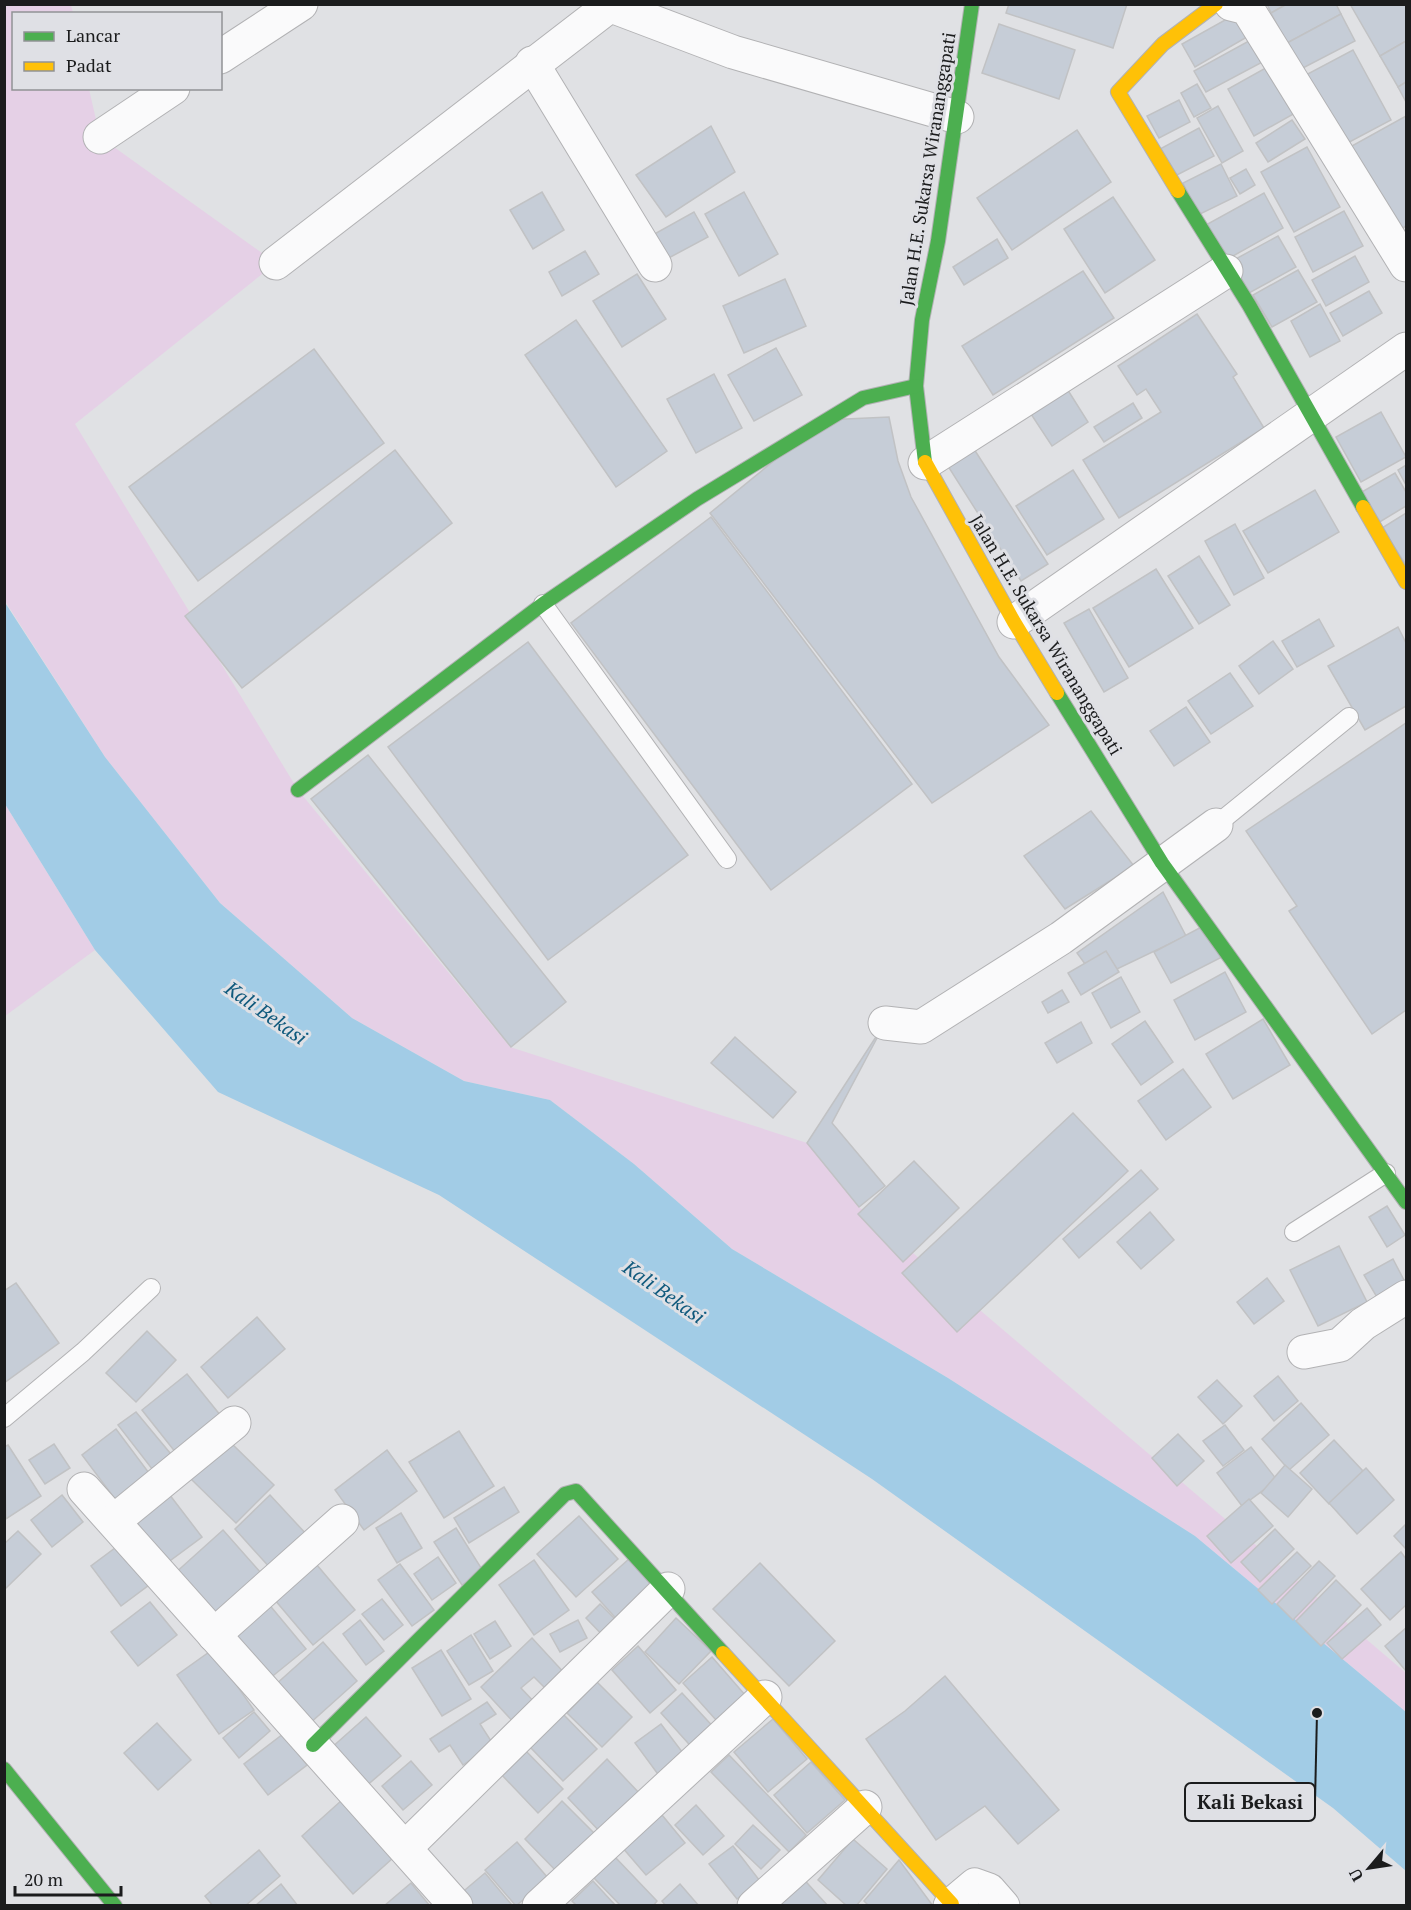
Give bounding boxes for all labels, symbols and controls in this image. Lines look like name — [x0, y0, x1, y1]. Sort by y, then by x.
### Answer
legend — [12, 12, 222, 90]
text: Lancar — [66, 23, 120, 47]
street label: Jalan H.E. Sukarsa Wirananggapati — [894, 30, 961, 307]
text: Padat — [66, 53, 112, 77]
street label: Jalan H.E. Sukarsa Wirananggapati — [965, 510, 1128, 759]
water label: Kali Bekasi — [219, 974, 313, 1051]
water label: Kali Bekasi — [617, 1253, 711, 1330]
callout: Kali Bekasi — [1185, 1783, 1315, 1821]
text: Kali Bekasi — [1197, 1788, 1303, 1815]
north arrow — [1339, 1838, 1399, 1898]
scale bar — [15, 1859, 122, 1897]
text: U — [1343, 1864, 1368, 1886]
text: 20 m — [24, 1867, 64, 1891]

